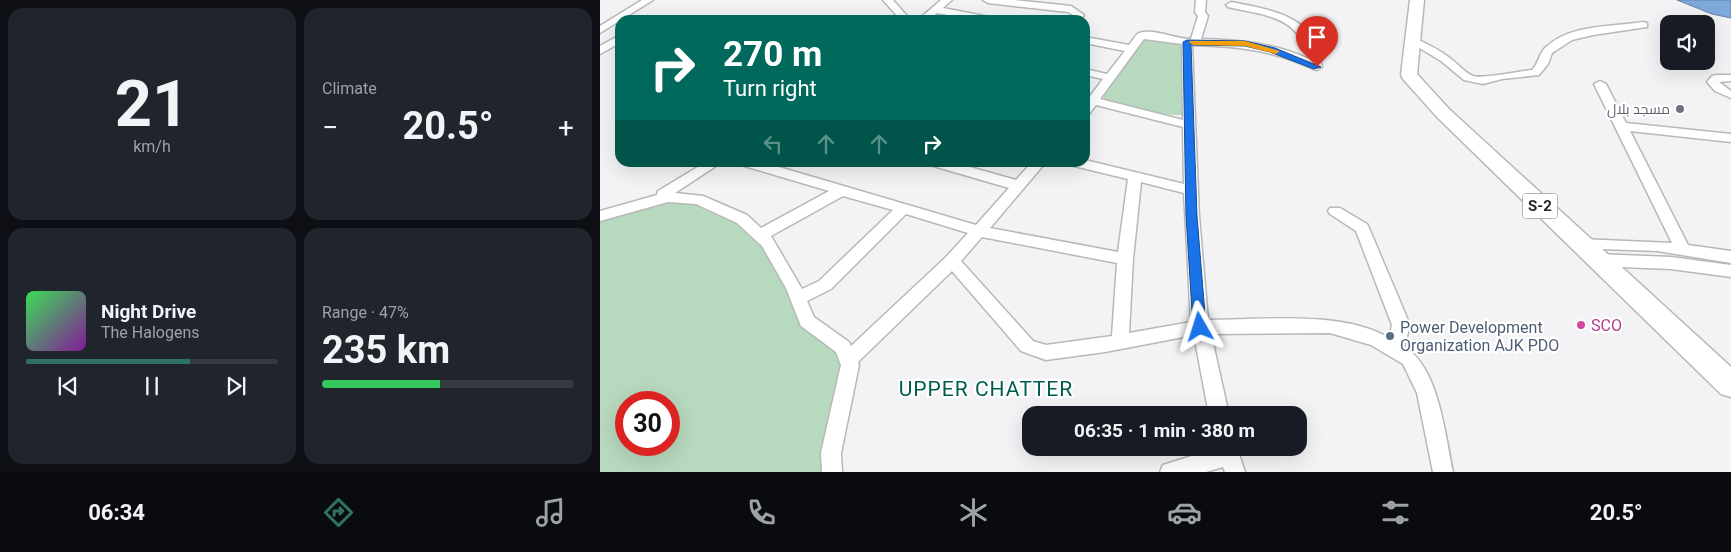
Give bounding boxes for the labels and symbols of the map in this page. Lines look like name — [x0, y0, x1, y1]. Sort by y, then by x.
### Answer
pin — [1296, 16, 1338, 67]
place label: مسجد بلال — [1607, 101, 1670, 118]
marker: مسجد بلال — [1674, 103, 1686, 115]
road number: S-2 — [1522, 194, 1558, 218]
position arrow — [1173, 300, 1225, 352]
place label: SCO — [1591, 316, 1622, 335]
place label: Power Development Organization AJK PDO — [1400, 318, 1559, 355]
marker: SCO — [1575, 319, 1587, 331]
marker: Power Development Organization AJK PDO — [1384, 330, 1396, 342]
district label: UPPER CHATTER — [899, 377, 1073, 401]
speed limit sign: 30 — [615, 391, 680, 456]

